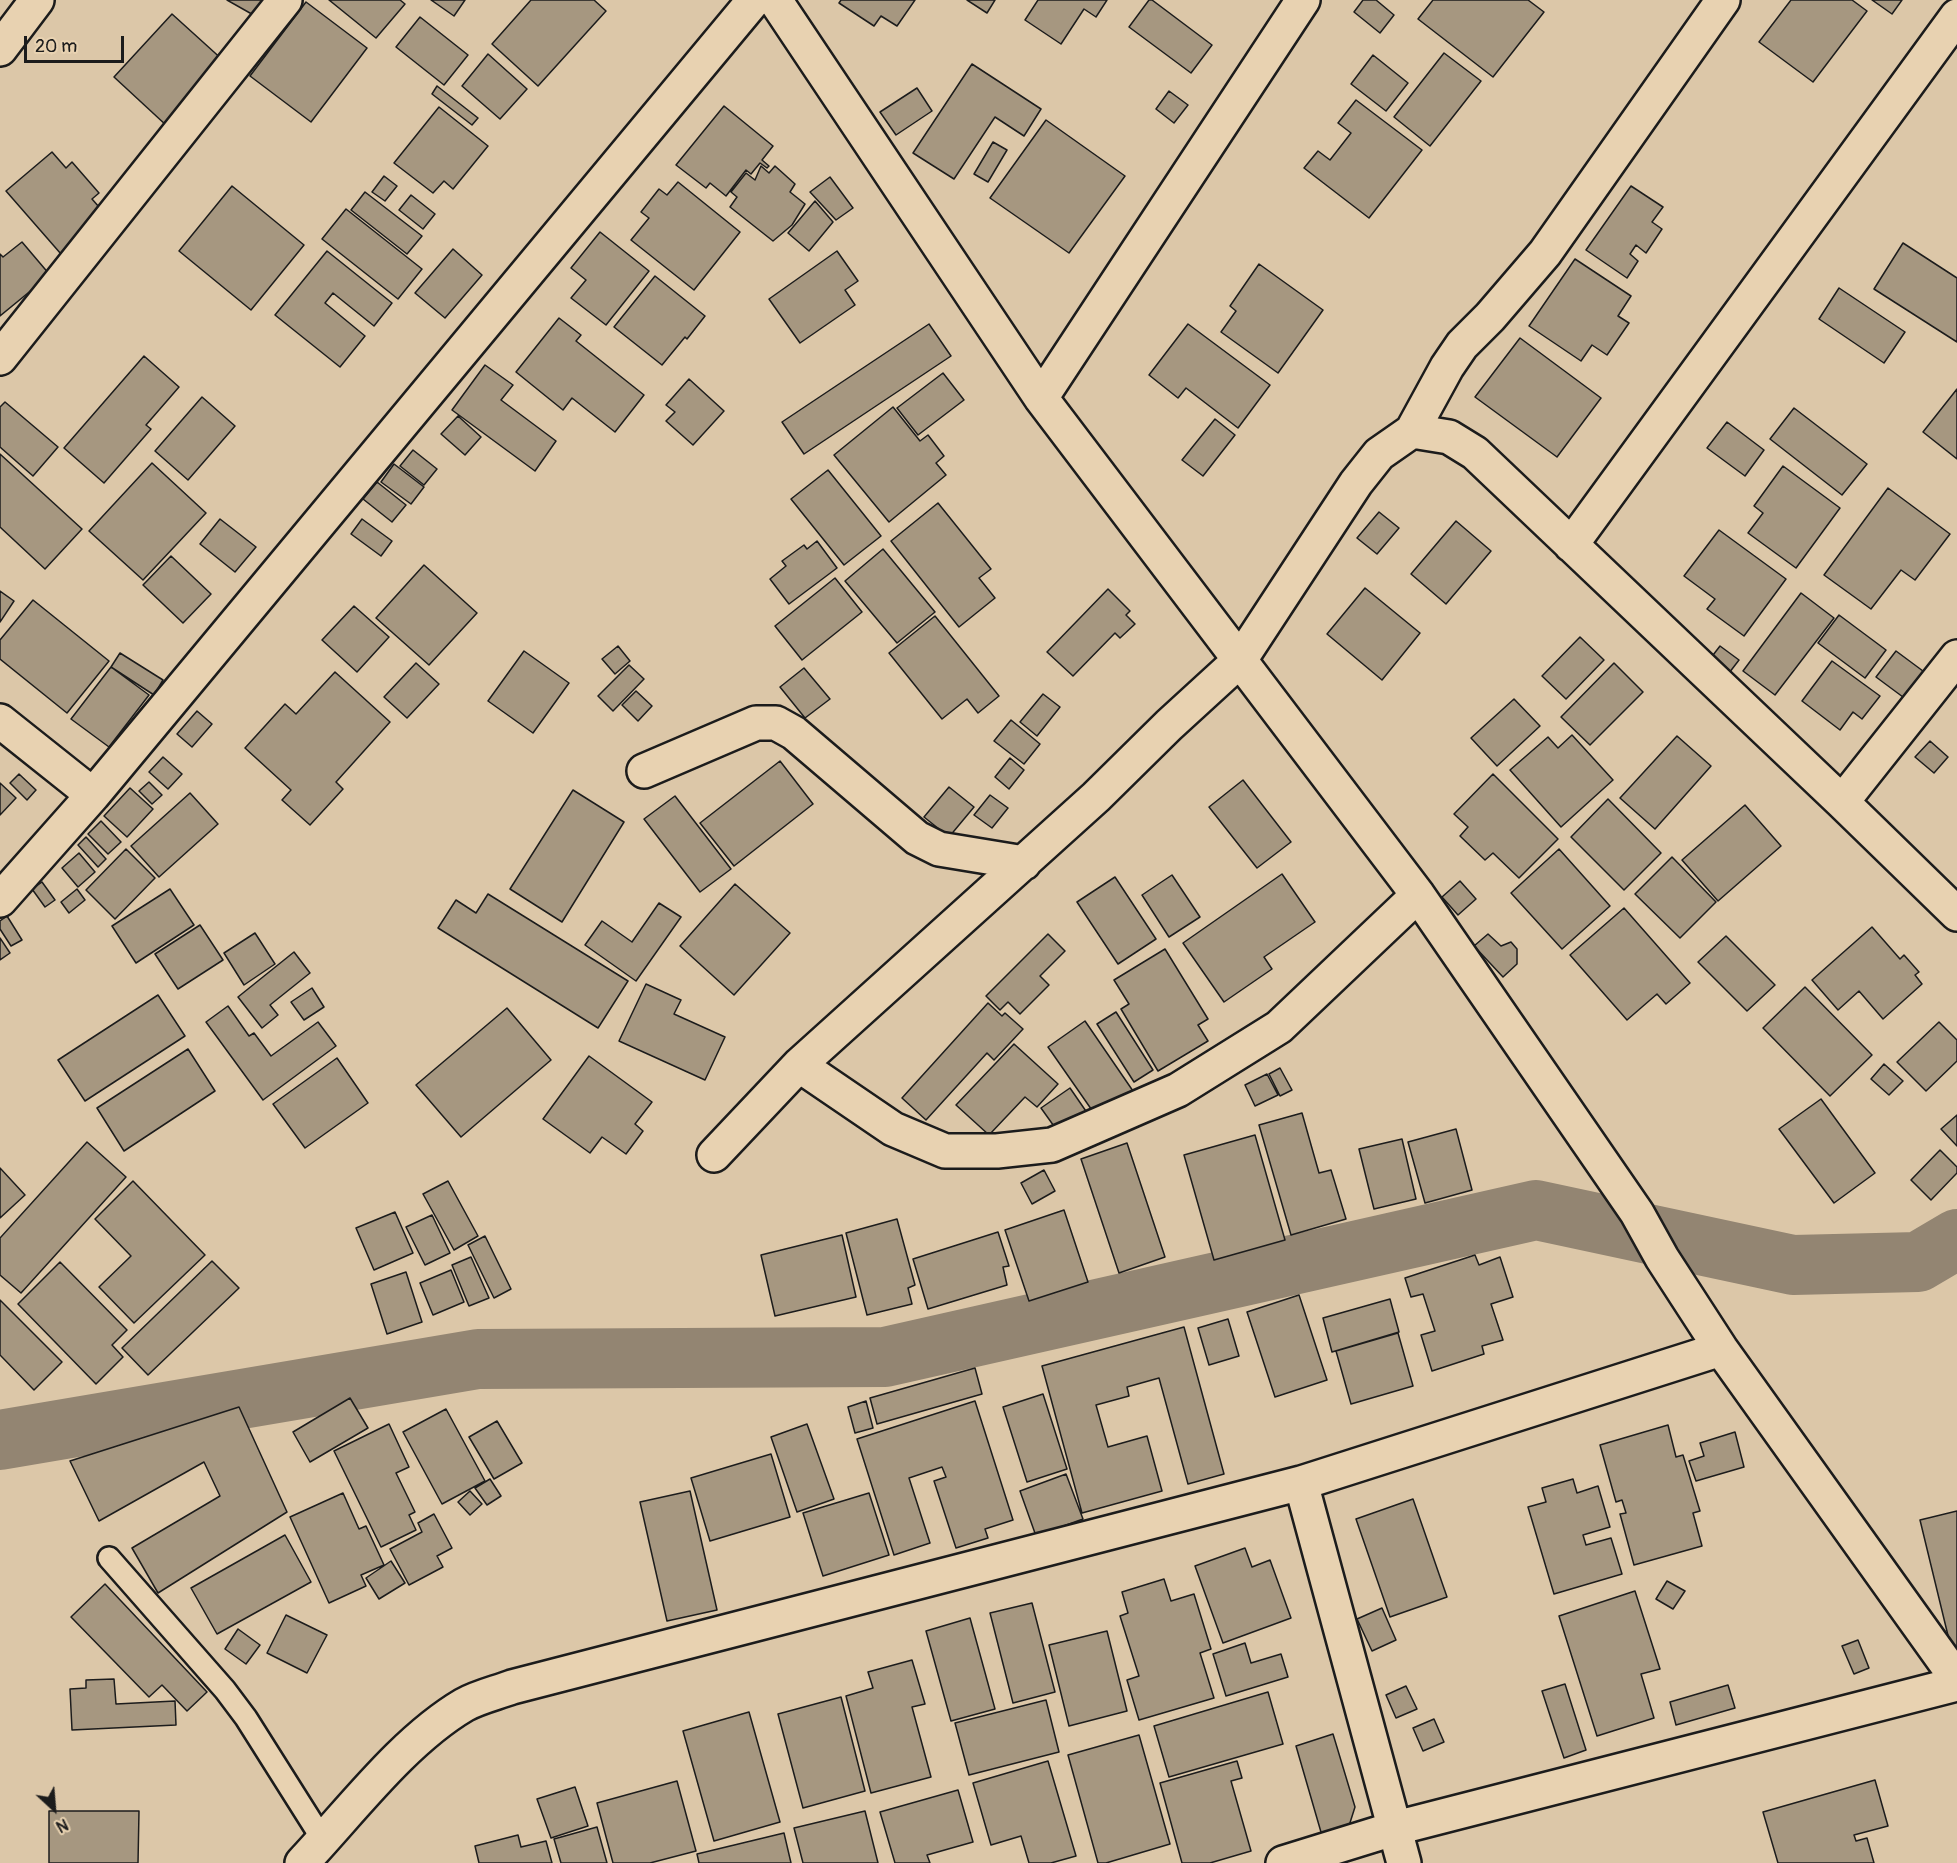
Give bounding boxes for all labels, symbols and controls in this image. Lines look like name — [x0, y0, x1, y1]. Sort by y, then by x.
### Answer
scale bar — [27, 24, 128, 62]
text: 20 m — [35, 35, 77, 58]
north arrow — [24, 1779, 84, 1839]
text: N — [53, 1814, 71, 1837]

